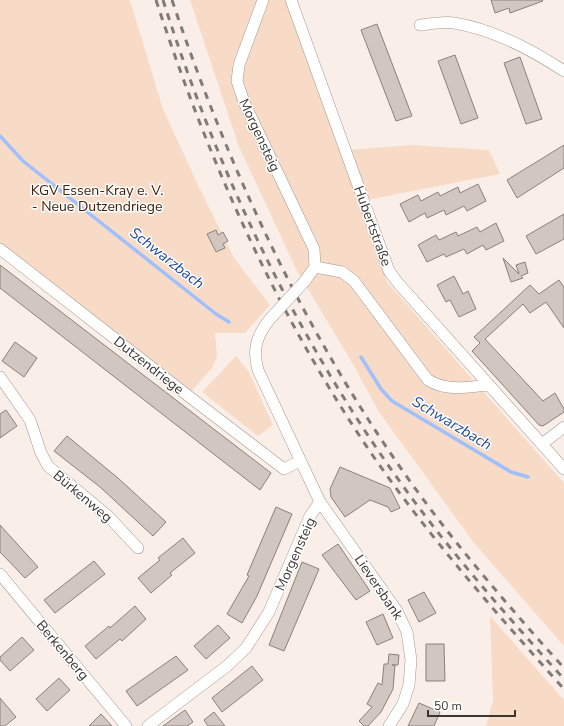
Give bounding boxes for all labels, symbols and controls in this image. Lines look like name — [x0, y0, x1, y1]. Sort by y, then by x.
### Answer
street label: Morgensteig — [234, 96, 285, 175]
park label: KGV Essen-Kray e. V. - Neue Dutzendriege — [31, 181, 163, 216]
street label: Hubertstraße — [349, 183, 396, 269]
water label: Schwarzbach — [126, 223, 208, 293]
street label: Dutzendriege — [110, 332, 188, 399]
water label: Schwarzbach — [408, 391, 496, 455]
street label: Bürkenweg — [49, 466, 116, 527]
street label: Morgensteig — [271, 514, 320, 594]
street label: Lieversbank — [350, 551, 408, 624]
street label: Berkenberg — [32, 616, 93, 684]
scale bar — [428, 692, 515, 718]
text: 50 m — [434, 698, 462, 714]

